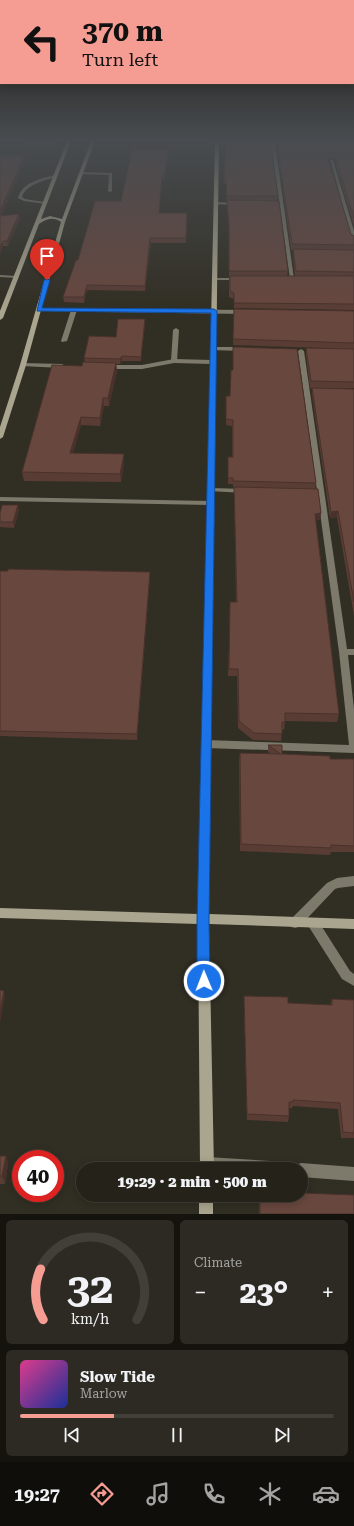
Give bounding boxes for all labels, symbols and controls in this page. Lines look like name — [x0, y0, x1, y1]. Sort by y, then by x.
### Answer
text: 370 m — [82, 15, 163, 48]
icon: left — [16, 16, 68, 68]
text: Turn left — [82, 49, 158, 70]
pin — [30, 239, 64, 280]
icon: arrive — [36, 245, 58, 267]
position arrow — [183, 960, 225, 1002]
speed limit sign: 40 — [12, 1150, 64, 1202]
text: 19:29 · 2 min · 500 m — [117, 1173, 267, 1191]
text: Climate — [194, 1255, 242, 1270]
text: 32 — [67, 1264, 113, 1313]
text: 23° — [240, 1275, 288, 1310]
text: − — [194, 1280, 206, 1305]
text: + — [322, 1280, 334, 1305]
text: km/h — [71, 1311, 109, 1327]
text: Slow Tide — [80, 1368, 155, 1386]
text: Marlow — [80, 1386, 127, 1401]
icon: previous — [61, 1424, 83, 1446]
icon: pause — [166, 1424, 188, 1446]
icon: next — [271, 1424, 293, 1446]
icon: directions — [88, 1480, 116, 1508]
icon: music — [144, 1480, 172, 1508]
icon: phone — [200, 1480, 228, 1508]
icon: climate — [256, 1480, 284, 1508]
icon: car — [312, 1480, 340, 1508]
text: 19:27 — [14, 1484, 60, 1505]

